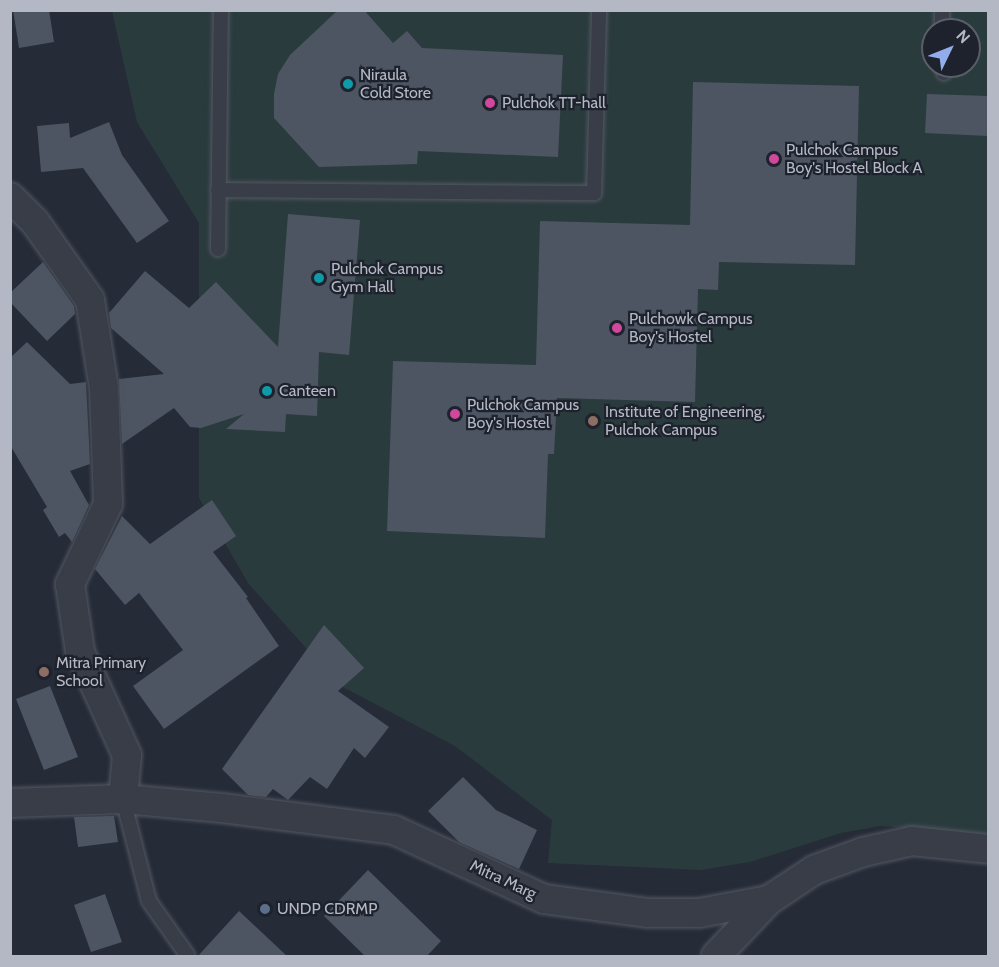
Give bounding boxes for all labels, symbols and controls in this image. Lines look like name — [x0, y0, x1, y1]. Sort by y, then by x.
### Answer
north arrow — [921, 18, 981, 78]
text: N — [952, 26, 974, 47]
place label: Niraula Cold Store — [360, 65, 431, 103]
marker: Niraula Cold Store — [341, 77, 355, 91]
place label: Pulchok TT-hall — [502, 93, 606, 113]
marker: Pulchok TT-hall — [483, 96, 497, 110]
place label: Pulchok Campus Boy's Hostel Block A — [786, 140, 922, 178]
marker: Pulchok Campus Boy's Hostel Block A — [767, 152, 781, 166]
place label: Pulchok Campus Gym Hall — [331, 259, 443, 297]
marker: Pulchok Campus Gym Hall — [312, 271, 326, 285]
place label: Pulchowk Campus Boy's Hostel — [629, 309, 753, 347]
marker: Pulchowk Campus Boy's Hostel — [610, 321, 624, 335]
place label: Canteen — [279, 381, 336, 401]
marker: Canteen — [260, 384, 274, 398]
place label: Pulchok Campus Boy's Hostel — [467, 395, 579, 433]
place label: Institute of Engineering, Pulchok Campus — [605, 402, 765, 440]
marker: Pulchok Campus Boy's Hostel — [448, 407, 462, 421]
marker: Institute of Engineering, Pulchok Campus — [586, 414, 600, 428]
place label: Mitra Primary School — [56, 653, 146, 691]
marker: Mitra Primary School — [37, 665, 51, 679]
street label: Mitra Marg — [467, 856, 539, 904]
place label: UNDP CDRMP — [277, 899, 377, 919]
marker: UNDP CDRMP — [258, 902, 272, 916]

